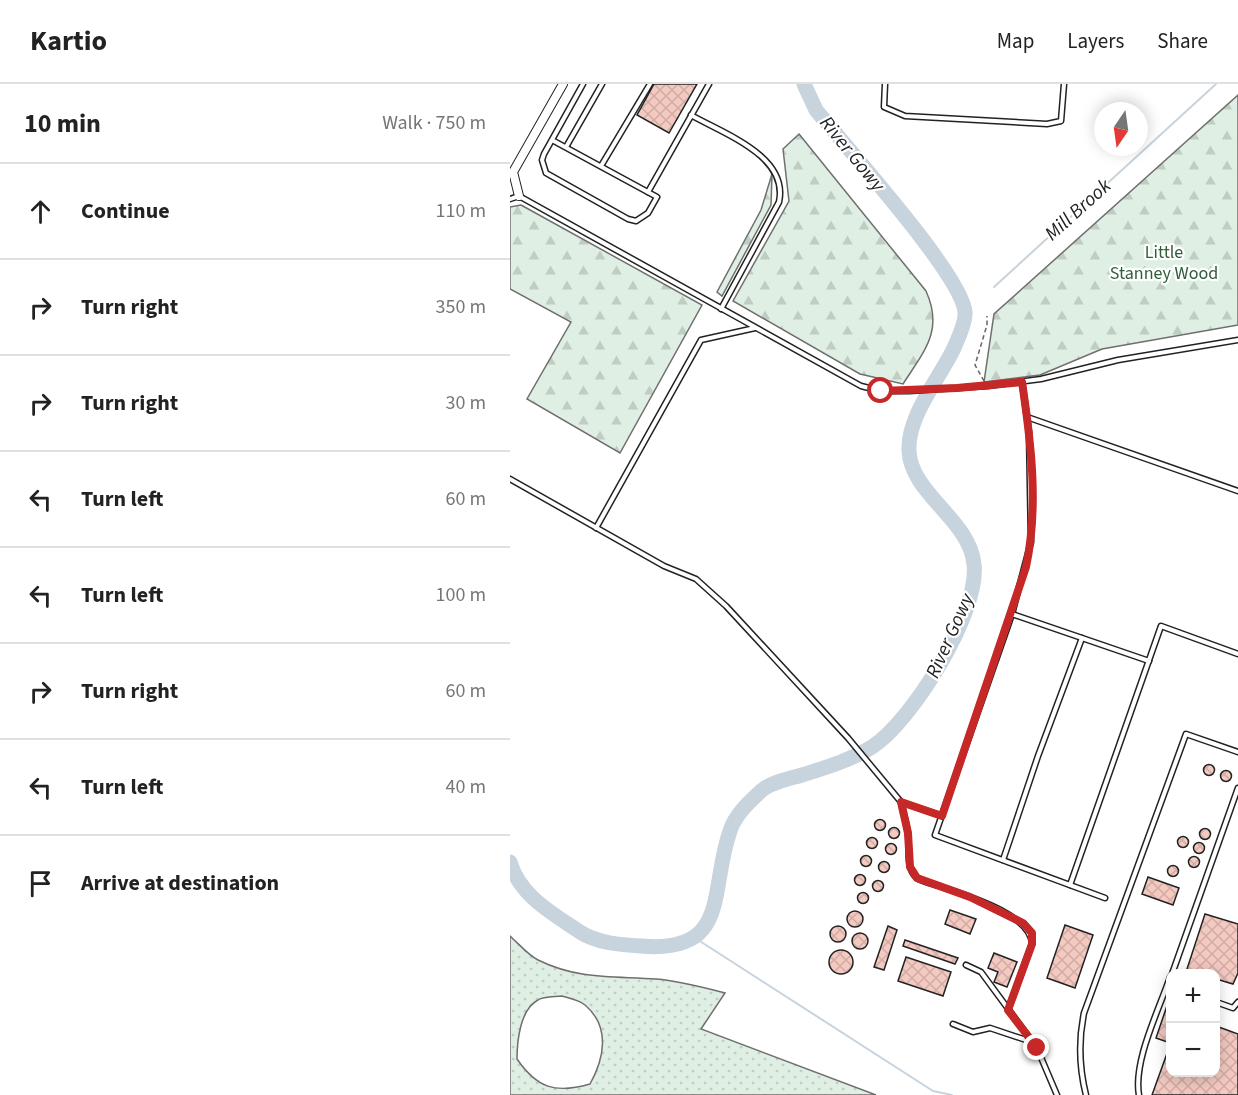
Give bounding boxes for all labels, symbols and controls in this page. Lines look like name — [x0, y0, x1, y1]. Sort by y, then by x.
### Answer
text: Kartio — [30, 21, 107, 61]
text: Map — [997, 26, 1034, 56]
text: Layers — [1067, 26, 1124, 56]
text: Share — [1157, 26, 1208, 56]
north arrow — [1094, 102, 1148, 156]
text: 10 min — [24, 105, 101, 142]
text: Walk · 750 m — [382, 109, 486, 137]
water label: River Gowy — [813, 110, 892, 199]
water label: Mill Brook — [1039, 172, 1118, 247]
icon: ahead — [24, 195, 57, 228]
text: Continue — [81, 195, 170, 227]
text: 110 m — [436, 197, 486, 225]
park label: Little Stanney Wood — [1110, 240, 1218, 286]
icon: right — [24, 291, 57, 324]
text: Turn right — [81, 291, 178, 323]
text: 350 m — [436, 293, 486, 321]
route start — [867, 377, 893, 403]
icon: right — [24, 387, 57, 420]
text: Turn right — [81, 387, 178, 419]
text: 30 m — [446, 389, 486, 417]
icon: left — [24, 483, 57, 516]
text: Turn left — [81, 483, 163, 515]
text: 60 m — [446, 485, 486, 513]
icon: left — [24, 579, 57, 612]
text: Turn left — [81, 579, 163, 611]
text: 100 m — [436, 581, 486, 609]
water label: River Gowy — [919, 588, 982, 683]
icon: right — [24, 675, 57, 708]
text: Turn right — [81, 675, 178, 707]
text: 60 m — [446, 677, 486, 705]
icon: left — [24, 771, 57, 804]
text: Turn left — [81, 771, 163, 803]
text: 40 m — [446, 773, 486, 801]
icon: arrive — [24, 867, 57, 900]
text: Arrive at destination — [81, 867, 279, 899]
map controls — [1166, 969, 1220, 1077]
button: + — [1166, 969, 1220, 1023]
button: − — [1166, 1023, 1220, 1077]
route end — [1023, 1034, 1049, 1060]

